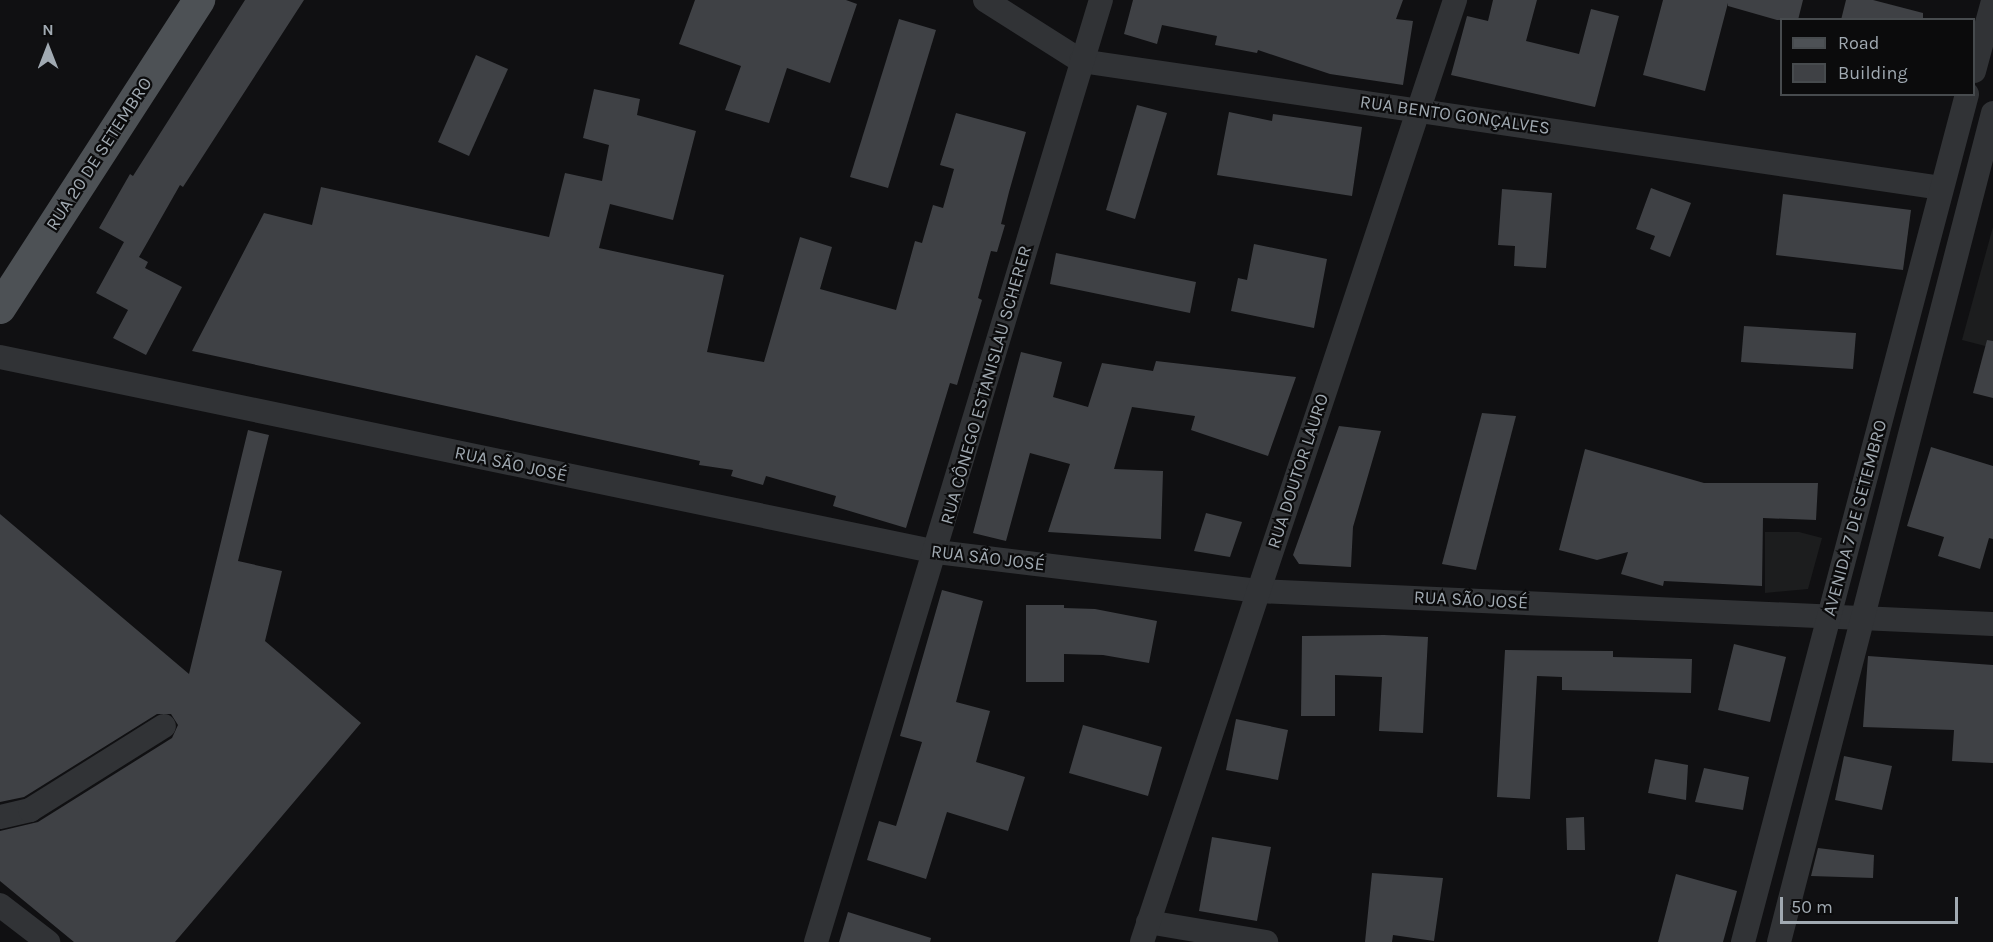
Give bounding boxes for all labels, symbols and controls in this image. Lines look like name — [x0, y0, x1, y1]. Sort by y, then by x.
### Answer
north arrow — [18, 18, 78, 78]
legend — [1780, 18, 1975, 96]
text: N — [42, 20, 54, 39]
text: Road — [1838, 32, 1879, 54]
text: Building — [1838, 62, 1908, 84]
street label: RUA 20 DE SETEMBRO — [41, 73, 157, 235]
street label: RUA BENTO GONÇALVES — [1359, 91, 1551, 139]
street label: RUA CÔNEGO ESTANISLAU SCHERER — [936, 243, 1036, 527]
street label: RUA DOUTOR LAURO — [1263, 391, 1333, 551]
street label: AVENIDA 7 DE SETEMBRO — [1818, 418, 1892, 618]
street label: RUA SÃO JOSÉ — [453, 442, 569, 486]
street label: RUA SÃO JOSÉ — [930, 540, 1046, 576]
street label: RUA SÃO JOSÉ — [1413, 586, 1529, 614]
scale bar — [1783, 885, 1962, 923]
text: 50 m — [1791, 896, 1833, 918]

